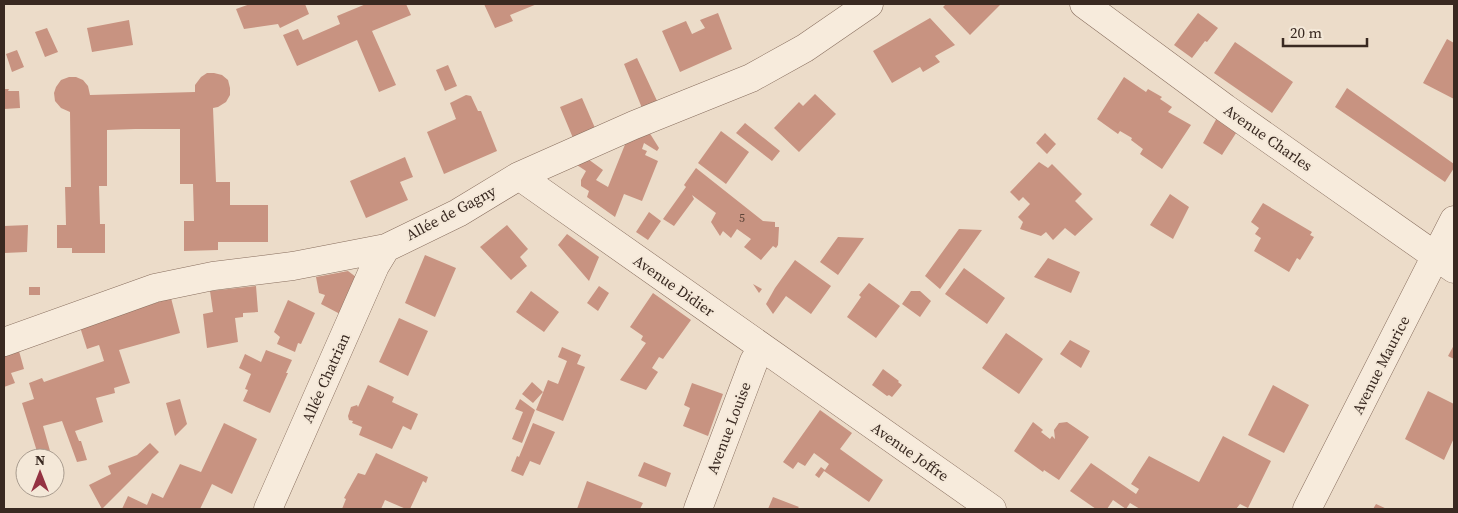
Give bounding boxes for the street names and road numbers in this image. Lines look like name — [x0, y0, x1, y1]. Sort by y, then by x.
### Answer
street label: Avenue Charles — [1220, 99, 1317, 176]
street label: Allée de Gagny — [402, 180, 500, 245]
street label: Avenue Didier — [629, 250, 720, 322]
street label: Avenue Maurice — [1347, 312, 1415, 418]
street label: Allée Chatrian — [296, 330, 355, 426]
street label: Avenue Louise — [701, 378, 756, 477]
street label: Avenue Joffre — [867, 417, 953, 486]

